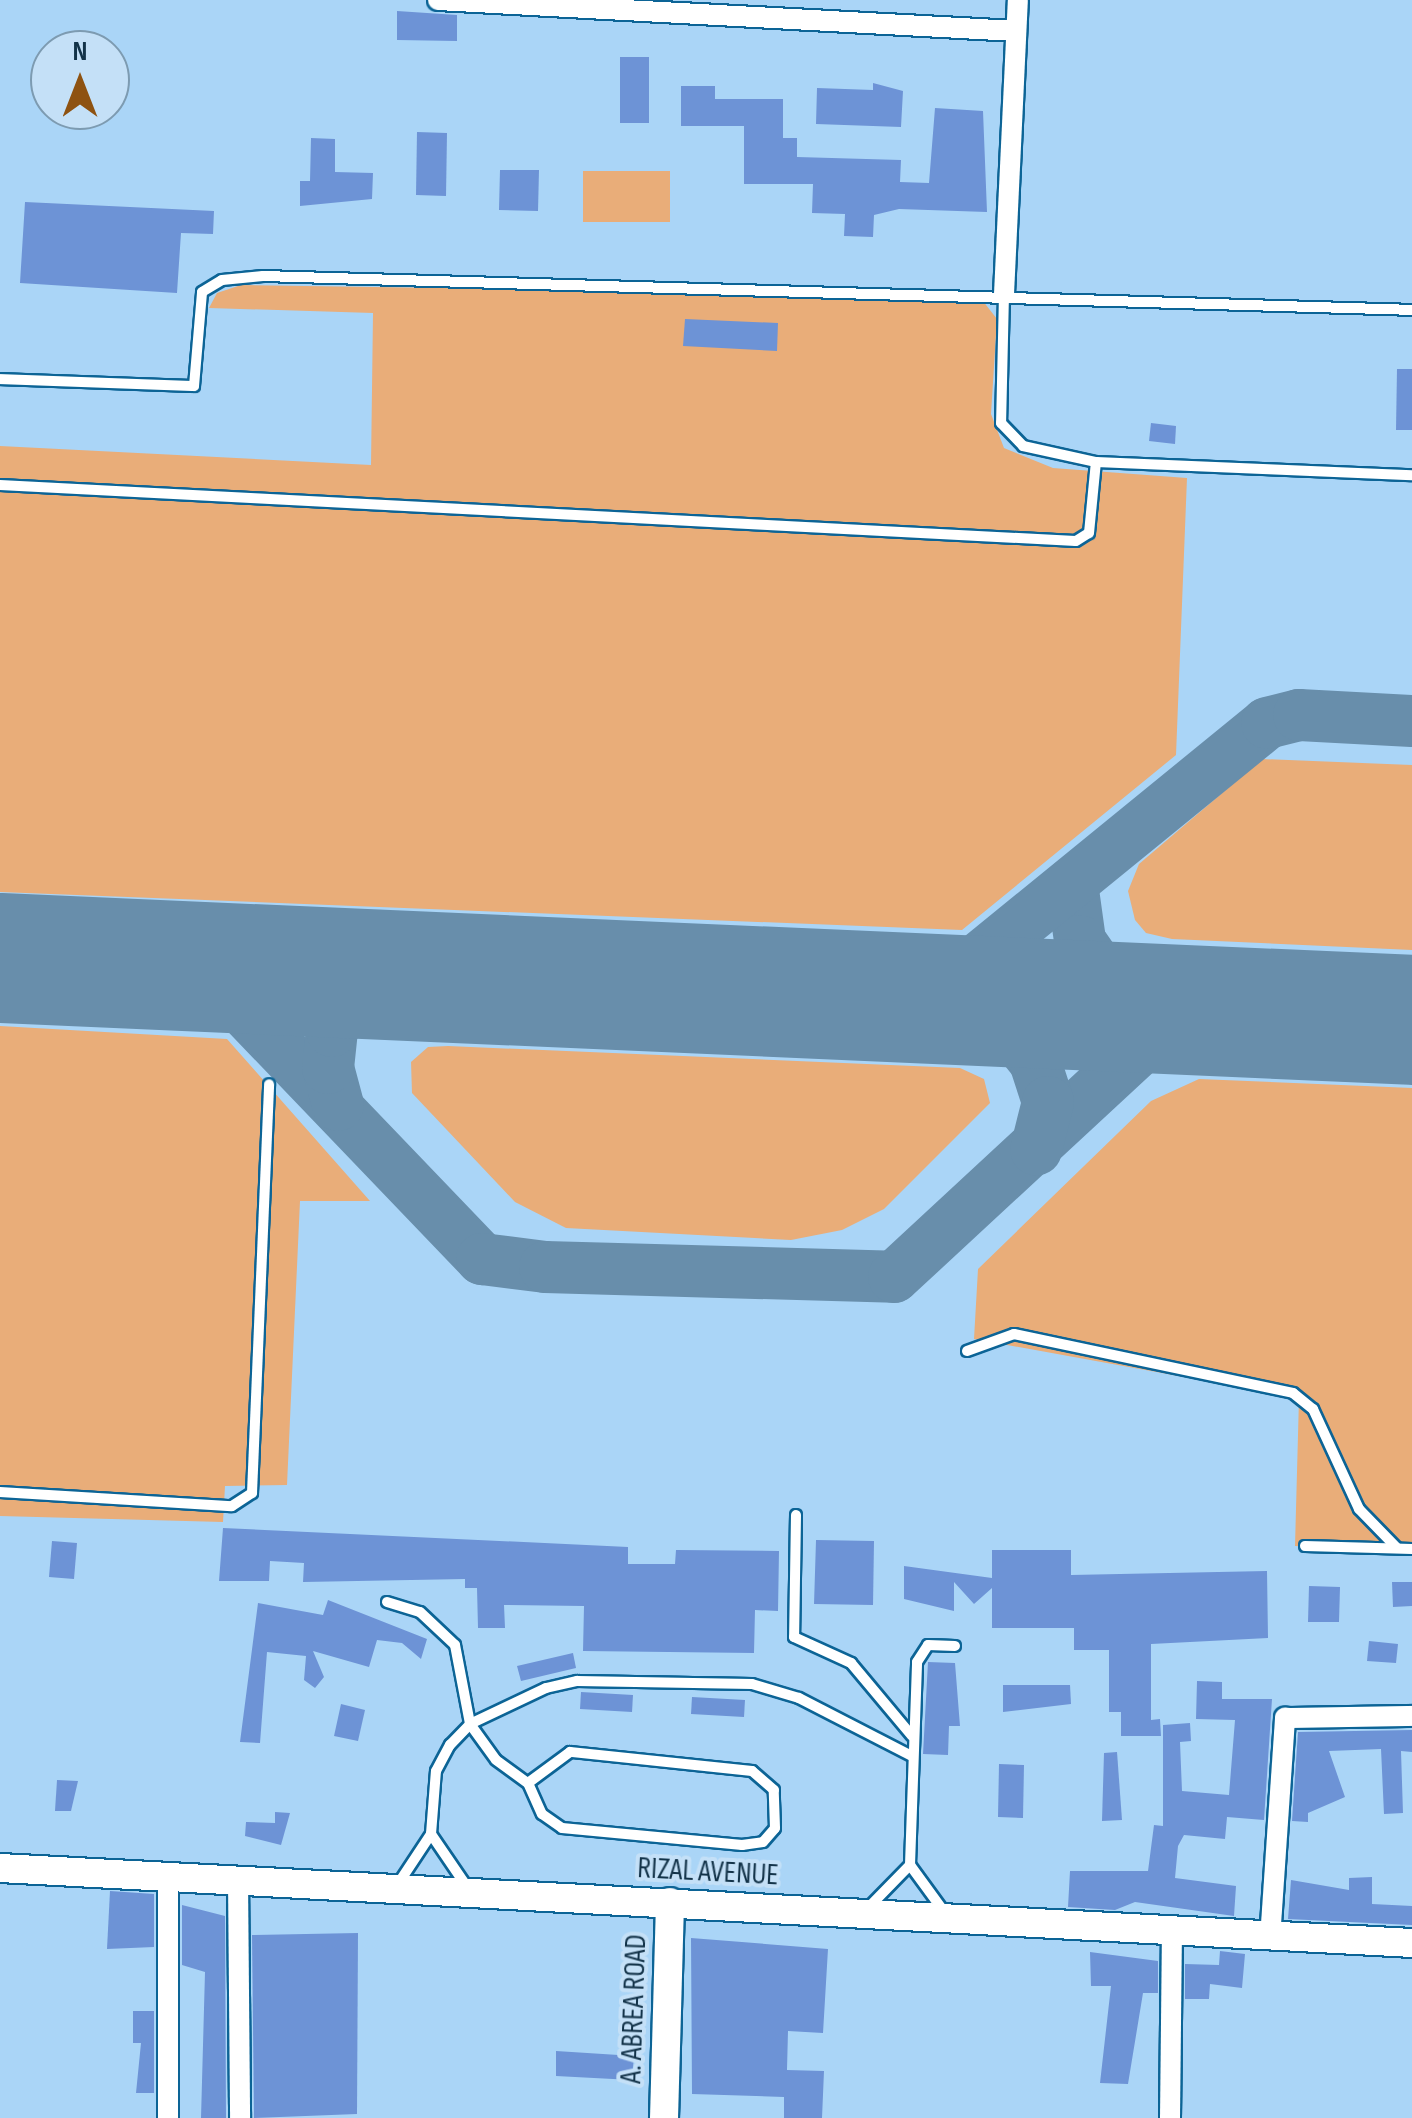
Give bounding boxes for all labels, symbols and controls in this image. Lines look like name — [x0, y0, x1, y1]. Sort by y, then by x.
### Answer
north arrow — [30, 30, 130, 130]
text: N — [73, 35, 87, 68]
street label: RIZAL AVENUE — [636, 1850, 780, 1894]
street label: A. ABREA ROAD — [613, 1934, 655, 2084]

